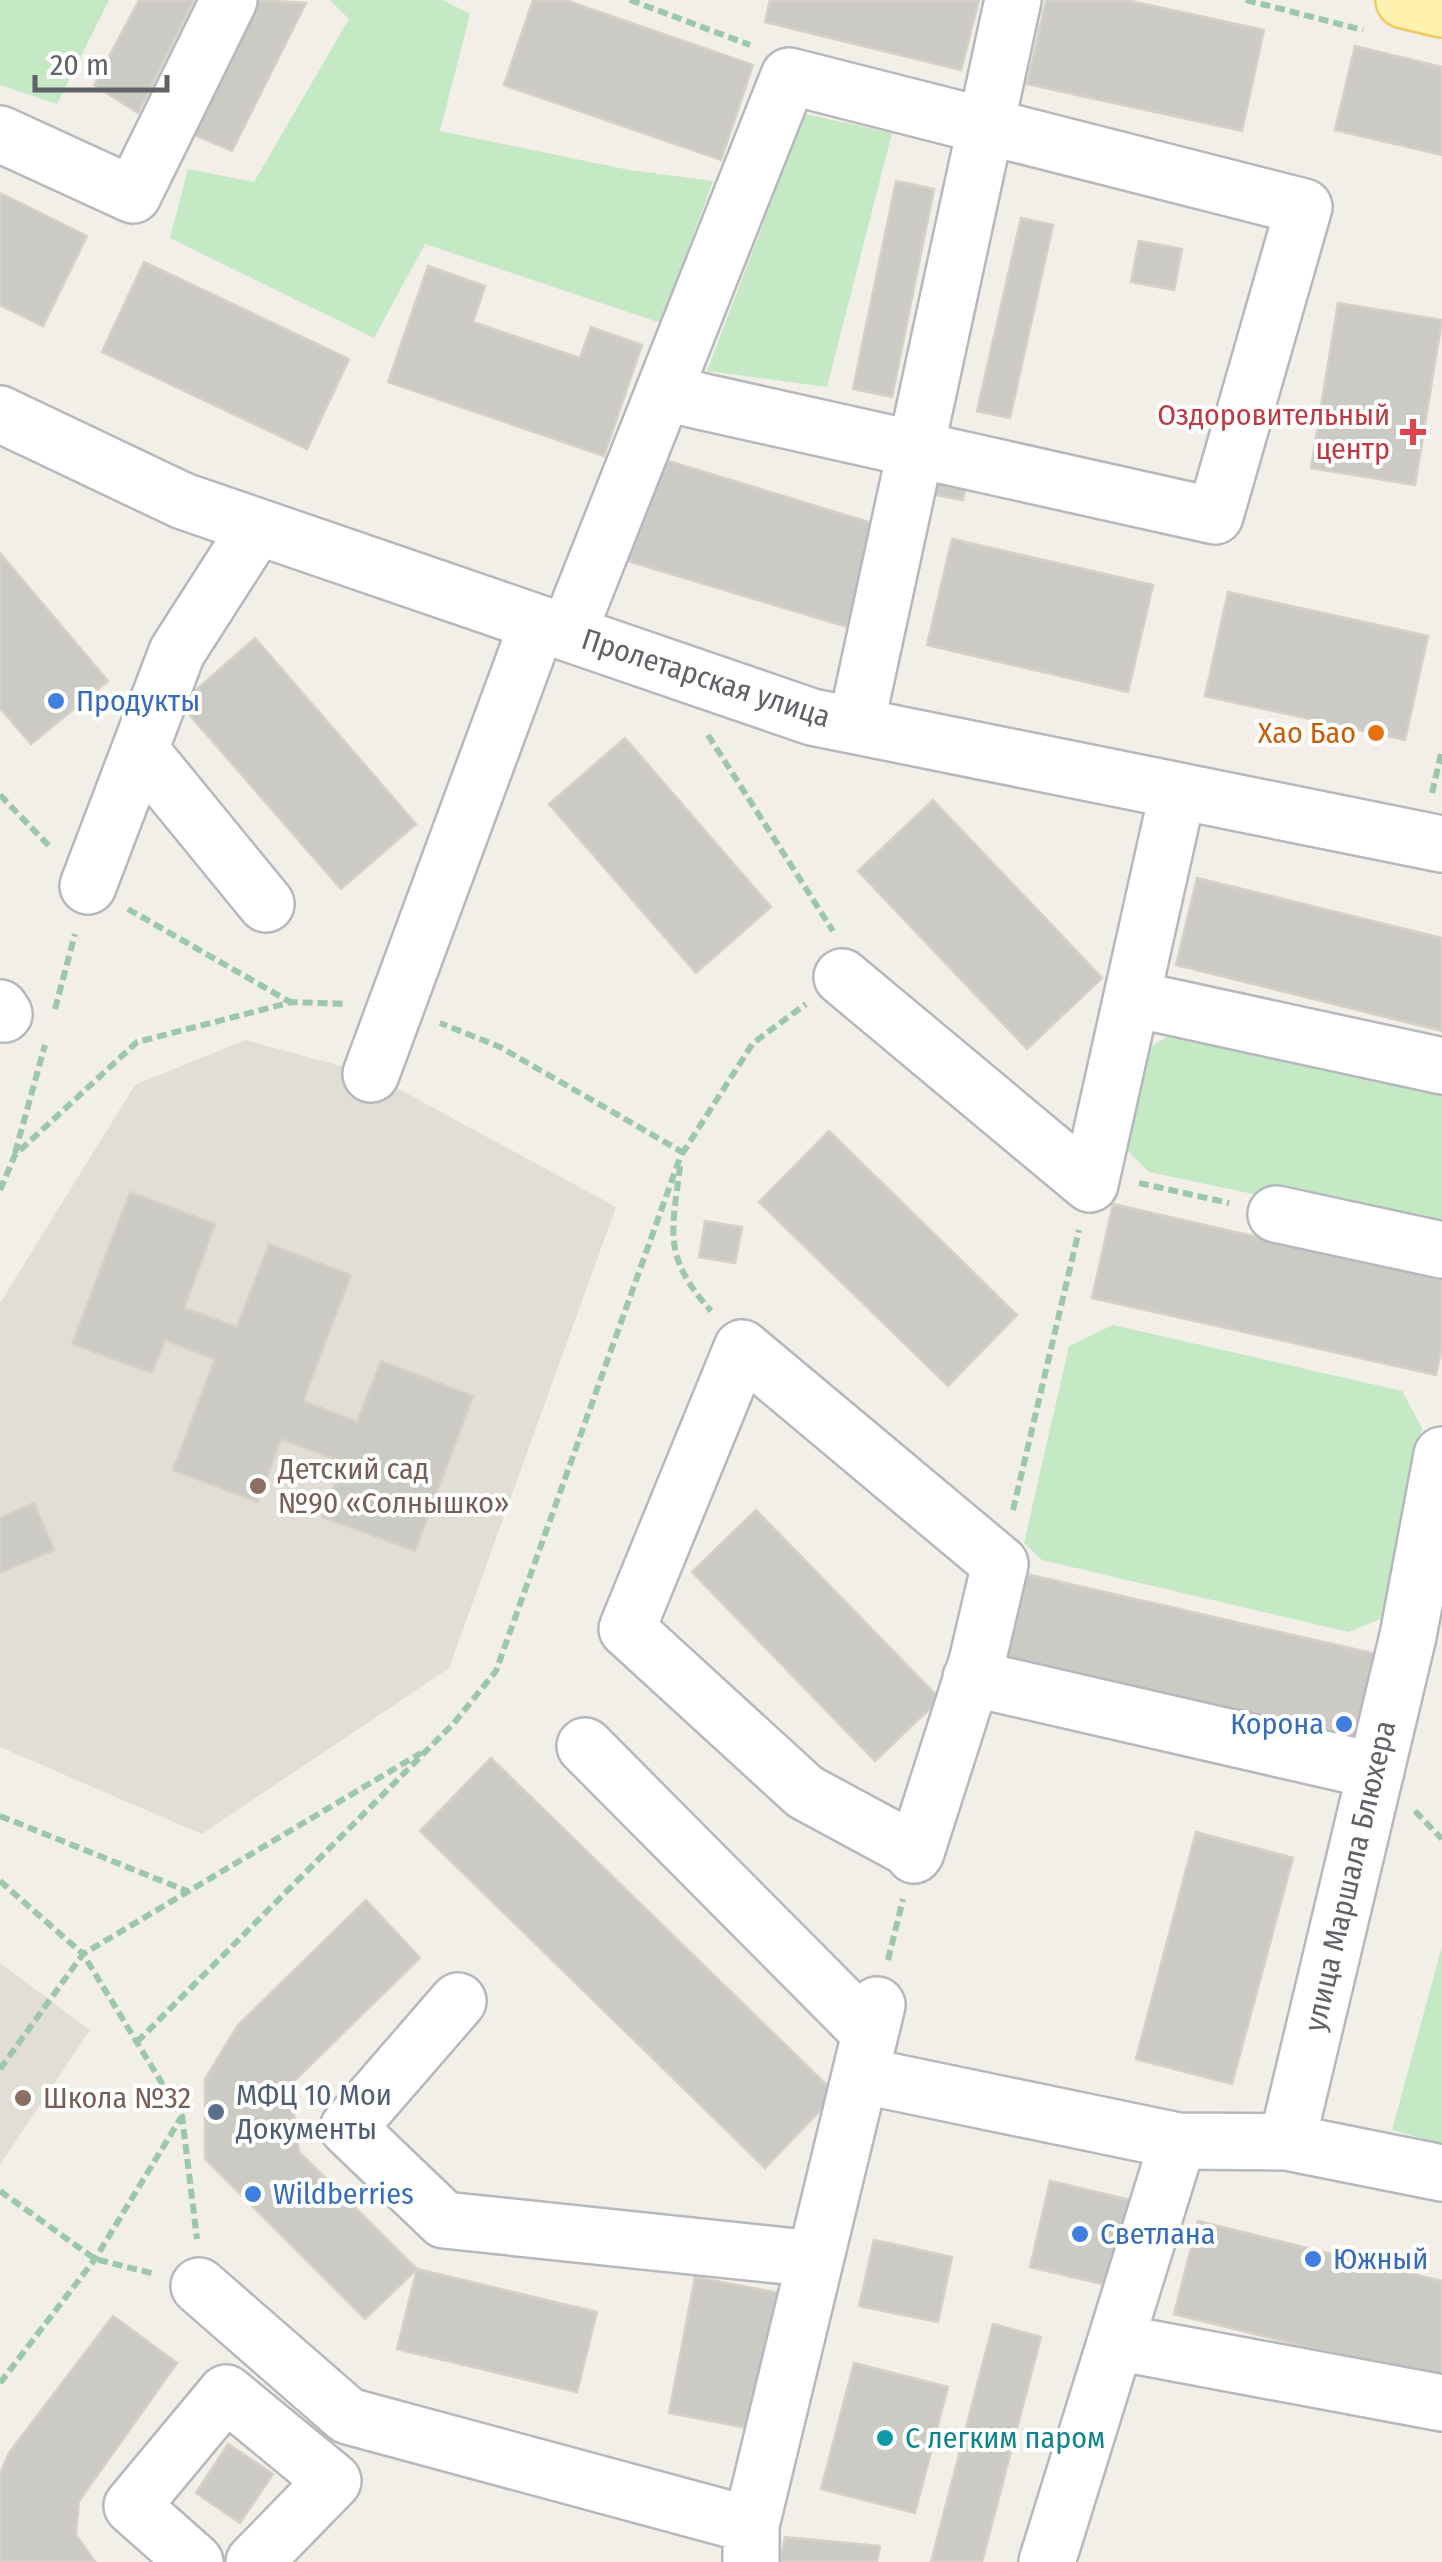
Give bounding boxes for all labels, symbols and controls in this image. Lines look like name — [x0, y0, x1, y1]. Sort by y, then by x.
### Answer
scale bar — [35, 30, 168, 92]
text: 20 m — [50, 47, 109, 83]
place label: Оздоровительный центр — [1157, 397, 1390, 467]
marker: Оздоровительный центр — [1400, 419, 1426, 445]
street label: Пролетарская улица — [577, 621, 835, 735]
place label: Продукты — [76, 683, 200, 719]
marker: Продукты — [45, 690, 67, 712]
place label: Хао Бао — [1258, 715, 1356, 751]
marker: Хао Бао — [1365, 722, 1387, 744]
place label: Детский сад №90 «Солнышко» — [277, 1451, 510, 1521]
marker: Детский сад №90 «Солнышко» — [247, 1475, 269, 1497]
place label: Корона — [1230, 1706, 1324, 1742]
marker: Корона — [1333, 1713, 1355, 1735]
street label: улица Маршала Блюхера — [1297, 1717, 1403, 2035]
place label: МФЦ 10 Мои Документы — [235, 2077, 392, 2147]
place label: Школа №32 — [43, 2080, 191, 2116]
marker: Школа №32 — [12, 2087, 34, 2109]
marker: МФЦ 10 Мои Документы — [205, 2101, 227, 2123]
place label: Wildberries — [273, 2176, 414, 2212]
marker: Wildberries — [242, 2183, 264, 2205]
place label: Светлана — [1100, 2216, 1216, 2252]
marker: Светлана — [1069, 2223, 1091, 2245]
place label: Южный — [1333, 2241, 1428, 2277]
marker: Южный — [1302, 2248, 1324, 2270]
place label: С легким паром — [905, 2420, 1105, 2456]
marker: С легким паром — [874, 2427, 896, 2449]

